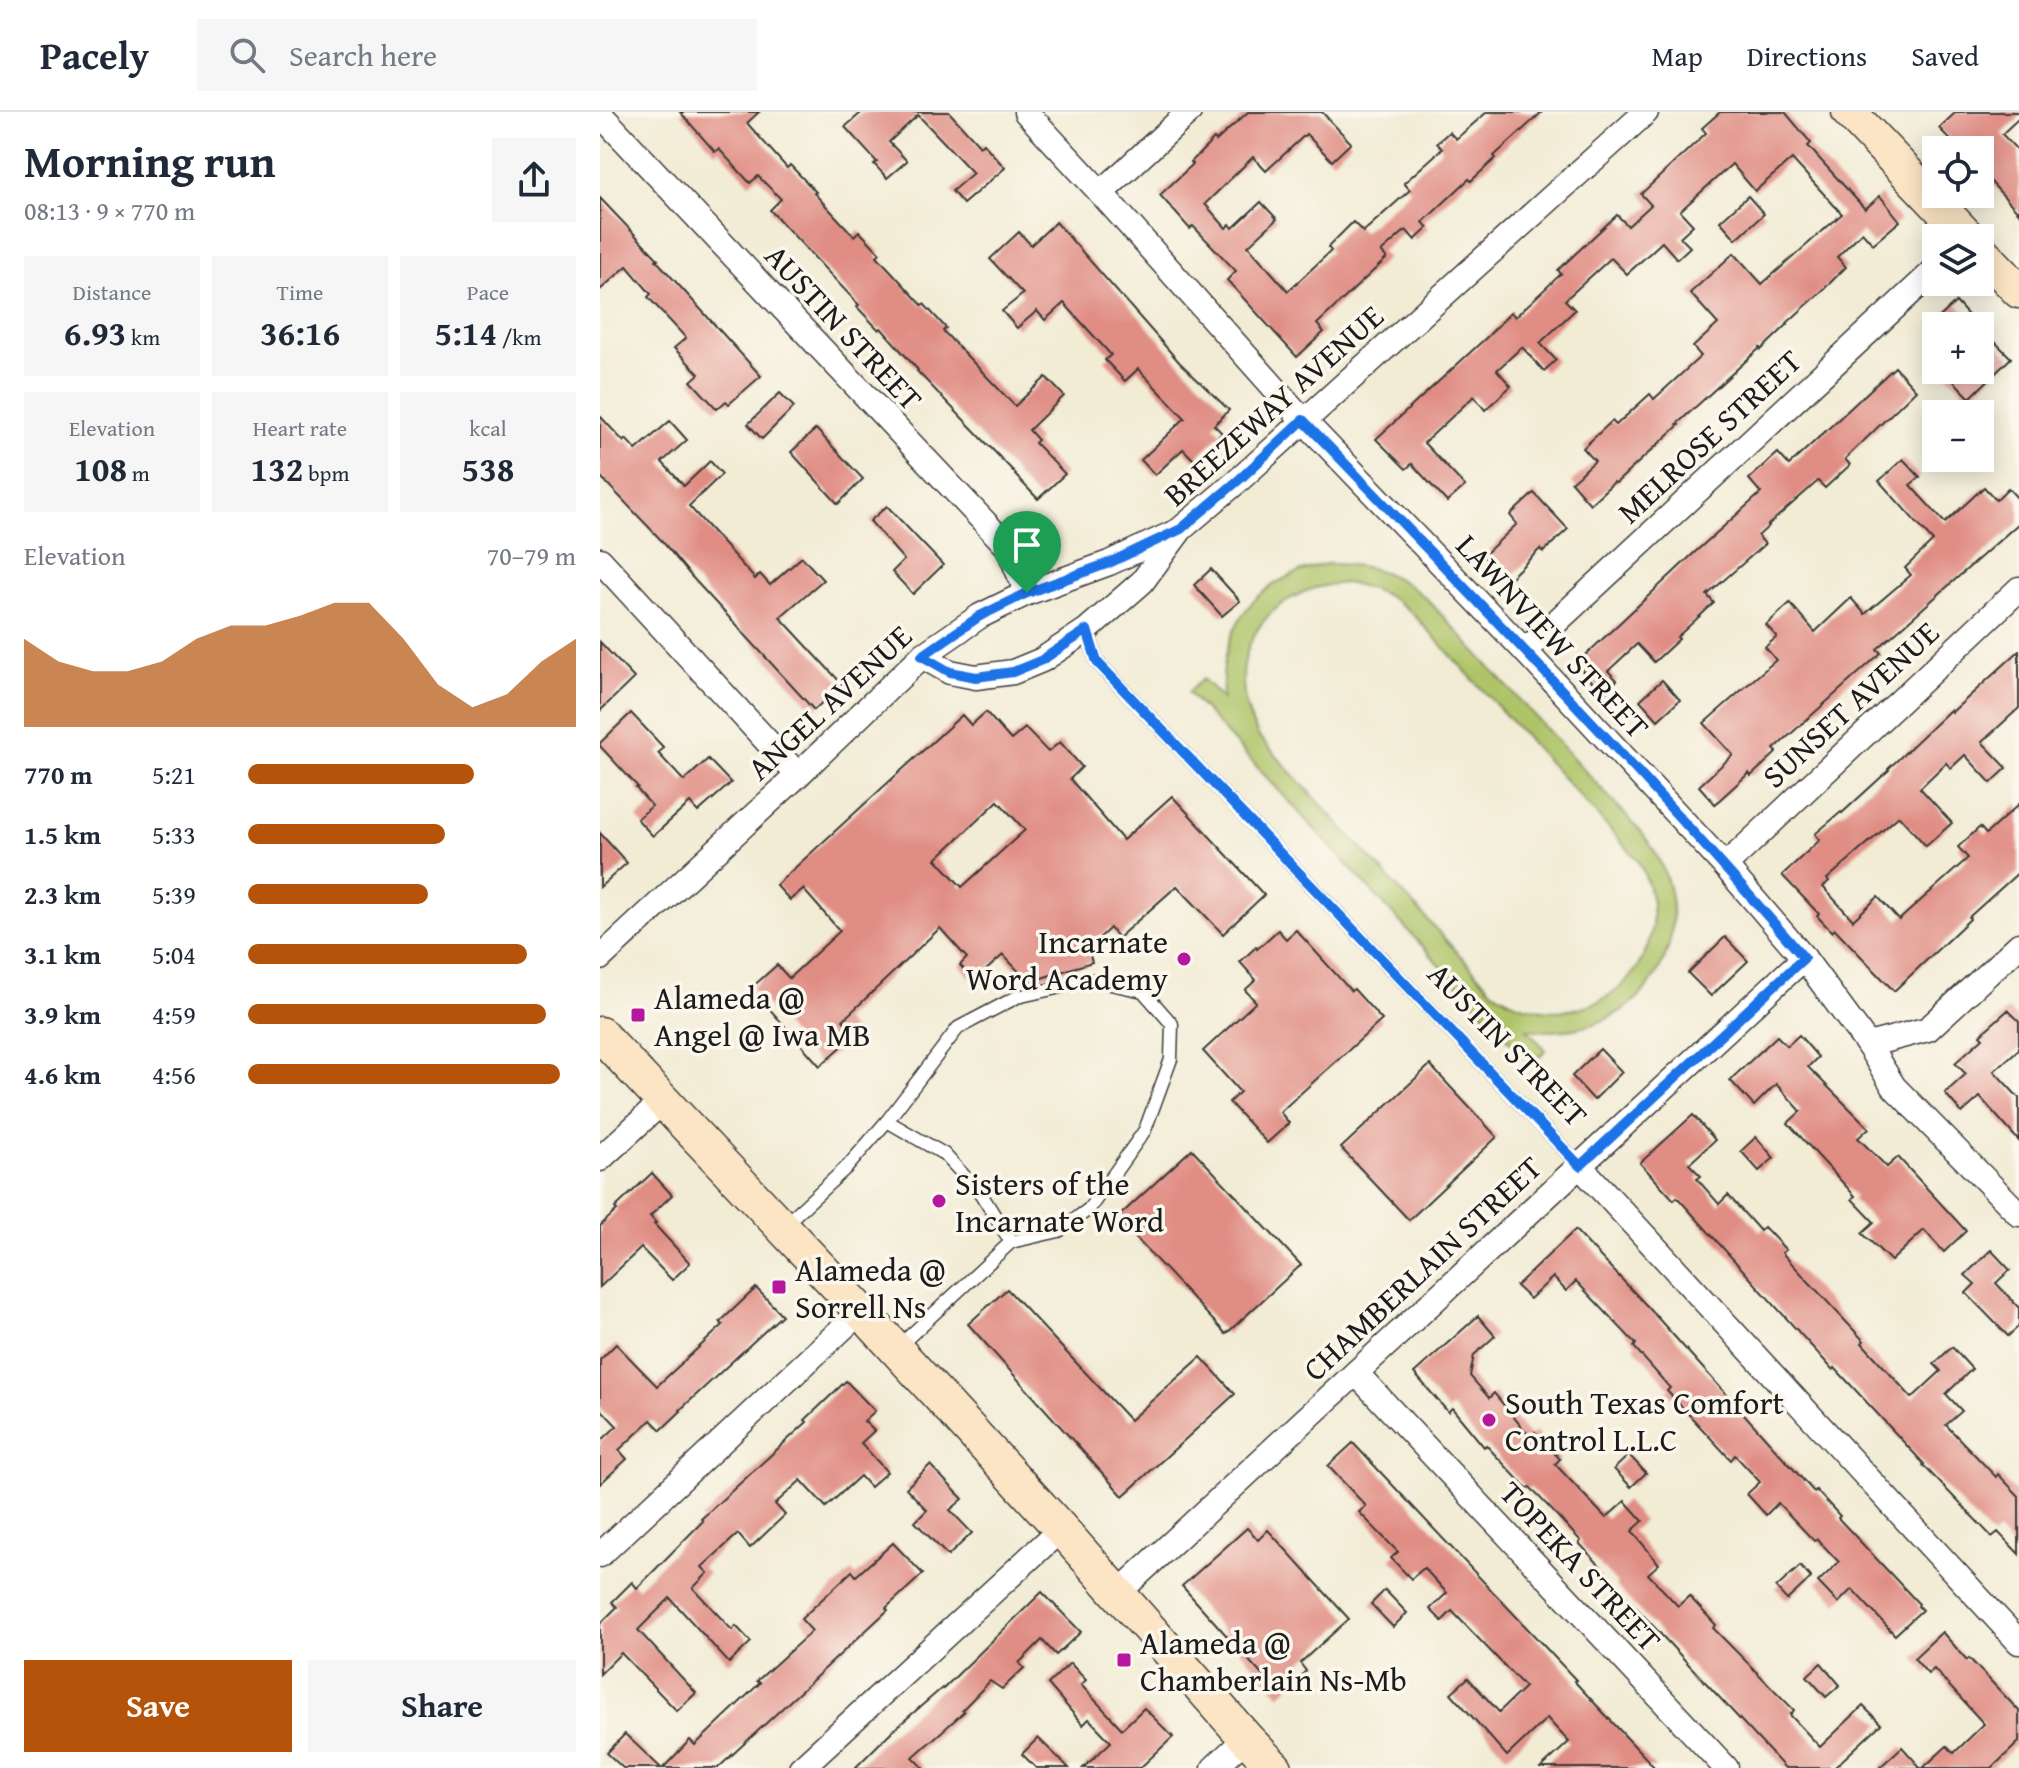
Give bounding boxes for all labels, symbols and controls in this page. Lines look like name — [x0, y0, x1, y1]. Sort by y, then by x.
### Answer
search box — [197, 19, 757, 91]
text: Pacely — [40, 27, 149, 83]
icon: search — [225, 33, 269, 77]
text: Search here — [289, 33, 437, 77]
text: Map — [1651, 35, 1703, 76]
text: Directions — [1747, 35, 1867, 76]
text: Saved — [1911, 35, 1979, 76]
text: Morning run — [24, 129, 275, 193]
map controls — [1922, 136, 1994, 472]
button: locate — [1922, 136, 1994, 208]
button: share — [492, 138, 576, 222]
text: 08:13 · 9 × 770 m — [24, 191, 195, 230]
button: layers — [1922, 224, 1994, 296]
street label: AUSTIN STREET — [754, 233, 934, 421]
text: Distance — [73, 276, 151, 308]
text: Time — [277, 276, 323, 308]
text: Pace — [467, 276, 509, 308]
street label: BREEZEWAY AVENUE — [1153, 293, 1393, 517]
text: 6.93 — [64, 308, 126, 357]
text: 36:16 — [260, 308, 340, 357]
text: 5:14 — [435, 308, 497, 357]
button: + — [1922, 312, 1994, 384]
text: km — [126, 321, 160, 353]
text: /km — [497, 321, 541, 353]
street label: MELROSE STREET — [1606, 338, 1812, 534]
button: − — [1922, 400, 1994, 472]
text: Elevation — [69, 412, 155, 444]
text: Heart rate — [253, 412, 347, 444]
text: kcal — [469, 412, 507, 444]
text: 108 — [74, 444, 127, 493]
text: 132 — [251, 444, 303, 493]
text: 538 — [462, 444, 514, 493]
text: m — [127, 457, 150, 489]
text: bpm — [303, 457, 349, 489]
pin — [993, 511, 1061, 593]
icon: arrive — [1005, 523, 1049, 567]
street label: LAWNVIEW STREET — [1446, 523, 1661, 749]
text: Elevation — [24, 536, 126, 575]
text: 70–79 m — [487, 536, 576, 575]
street label: SUNSET AVENUE — [1751, 610, 1949, 798]
street label: ANGEL AVENUE — [736, 613, 922, 791]
text: 770 m — [24, 755, 92, 794]
text: 5:21 — [152, 755, 196, 794]
text: 1.5 km — [24, 815, 101, 854]
text: 5:33 — [152, 815, 196, 854]
text: 2.3 km — [24, 875, 101, 914]
text: 5:39 — [152, 875, 196, 914]
place label: Incarnate Word Academy — [966, 918, 1168, 1002]
text: 3.1 km — [24, 935, 101, 974]
text: 5:04 — [152, 935, 196, 974]
marker: Incarnate Word Academy — [1175, 950, 1193, 968]
street label: AUSTIN STREET — [1417, 951, 1599, 1137]
place label: Alameda @ Angel @ Iwa MB — [654, 974, 871, 1058]
text: 3.9 km — [24, 995, 101, 1034]
text: 4:59 — [152, 995, 196, 1034]
marker: Alameda @ Angel @ Iwa MB — [629, 1006, 647, 1024]
text: 4.6 km — [24, 1055, 101, 1094]
text: 4:56 — [152, 1055, 196, 1094]
street label: CHAMBERLAIN STREET — [1292, 1144, 1552, 1392]
place label: Sisters of the Incarnate Word — [955, 1160, 1164, 1244]
marker: Sisters of the Incarnate Word — [930, 1192, 948, 1210]
place label: Alameda @ Sorrell Ns — [795, 1246, 946, 1330]
marker: Alameda @ Sorrell Ns — [770, 1278, 788, 1296]
place label: South Texas Comfort Control L.L.C — [1505, 1379, 1784, 1463]
marker: South Texas Comfort Control L.L.C — [1480, 1411, 1498, 1429]
street label: TOPEKA STREET — [1489, 1470, 1673, 1662]
place label: Alameda @ Chamberlain Ns-Mb — [1140, 1619, 1407, 1703]
marker: Alameda @ Chamberlain Ns-Mb — [1115, 1651, 1133, 1669]
button: Save — [24, 1660, 292, 1752]
button: Share — [308, 1660, 576, 1752]

